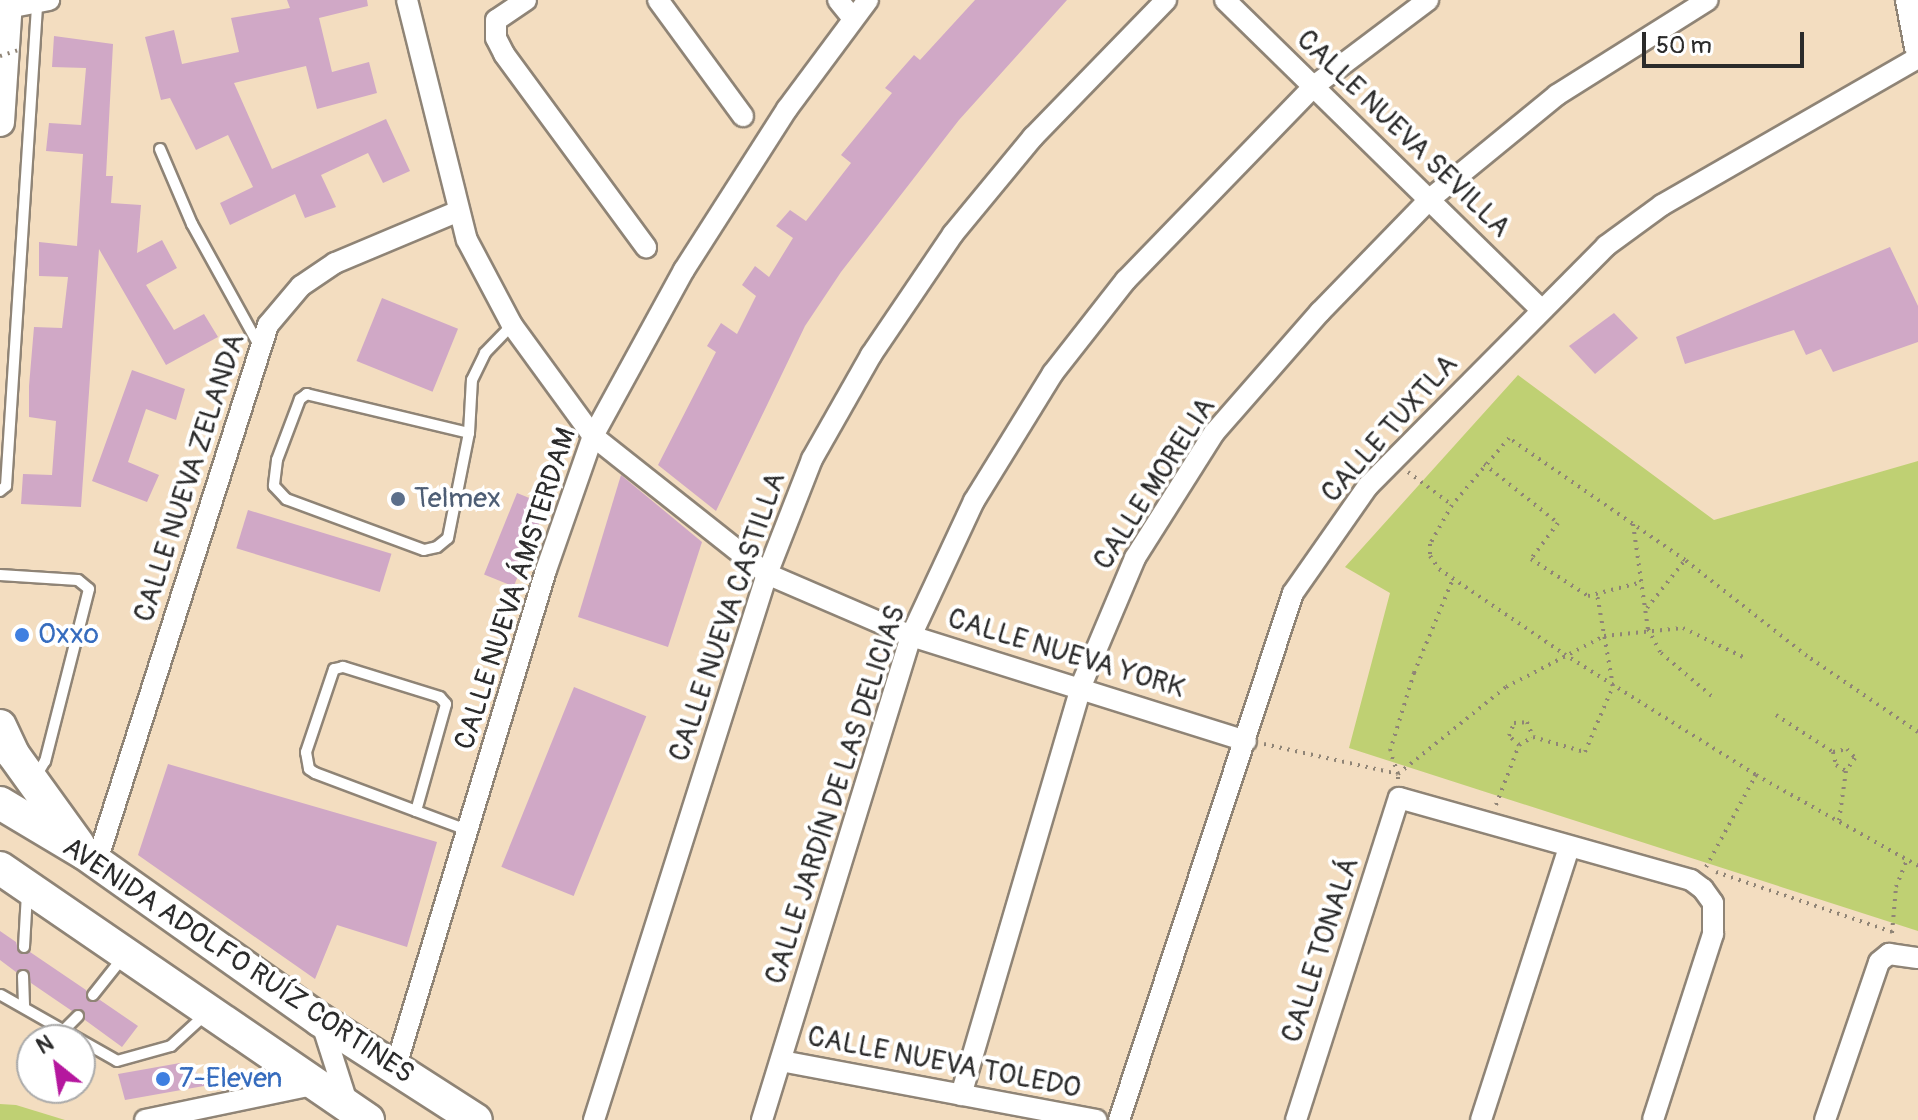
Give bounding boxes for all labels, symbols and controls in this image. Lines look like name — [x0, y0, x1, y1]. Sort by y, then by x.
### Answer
scale bar — [1646, 16, 1808, 66]
street label: CALLE NUEVA SEVILLA — [1289, 23, 1517, 245]
text: 50 m — [1656, 31, 1712, 60]
street label: CALLE NUEVA ZELANDA — [128, 330, 252, 626]
street label: CALLE TUXTLA — [1315, 348, 1465, 510]
street label: CALLE MORELIA — [1087, 392, 1223, 576]
street label: CALLE NUEVA ÁMSTERDAM — [448, 424, 584, 754]
street label: CALLE NUEVA CASTILLA — [663, 468, 793, 766]
place label: Telmex — [414, 482, 501, 516]
marker: Telmex — [389, 490, 407, 508]
street label: CALLE JARDÍN DE LAS DELICIAS — [759, 602, 913, 988]
street label: CALLE NUEVA YORK — [944, 602, 1188, 706]
place label: Oxxo — [38, 618, 99, 652]
marker: Oxxo — [13, 626, 31, 644]
street label: AVENIDA ADOLFO RUÍZ CORTINES — [56, 831, 420, 1091]
street label: CALLE TONALÁ — [1275, 853, 1367, 1047]
street label: CALLE NUEVA TOLEDO — [805, 1020, 1083, 1106]
north arrow — [16, 1024, 96, 1104]
text: N — [32, 1029, 58, 1061]
place label: 7-Eleven — [179, 1062, 282, 1096]
marker: 7-Eleven — [154, 1070, 172, 1088]

